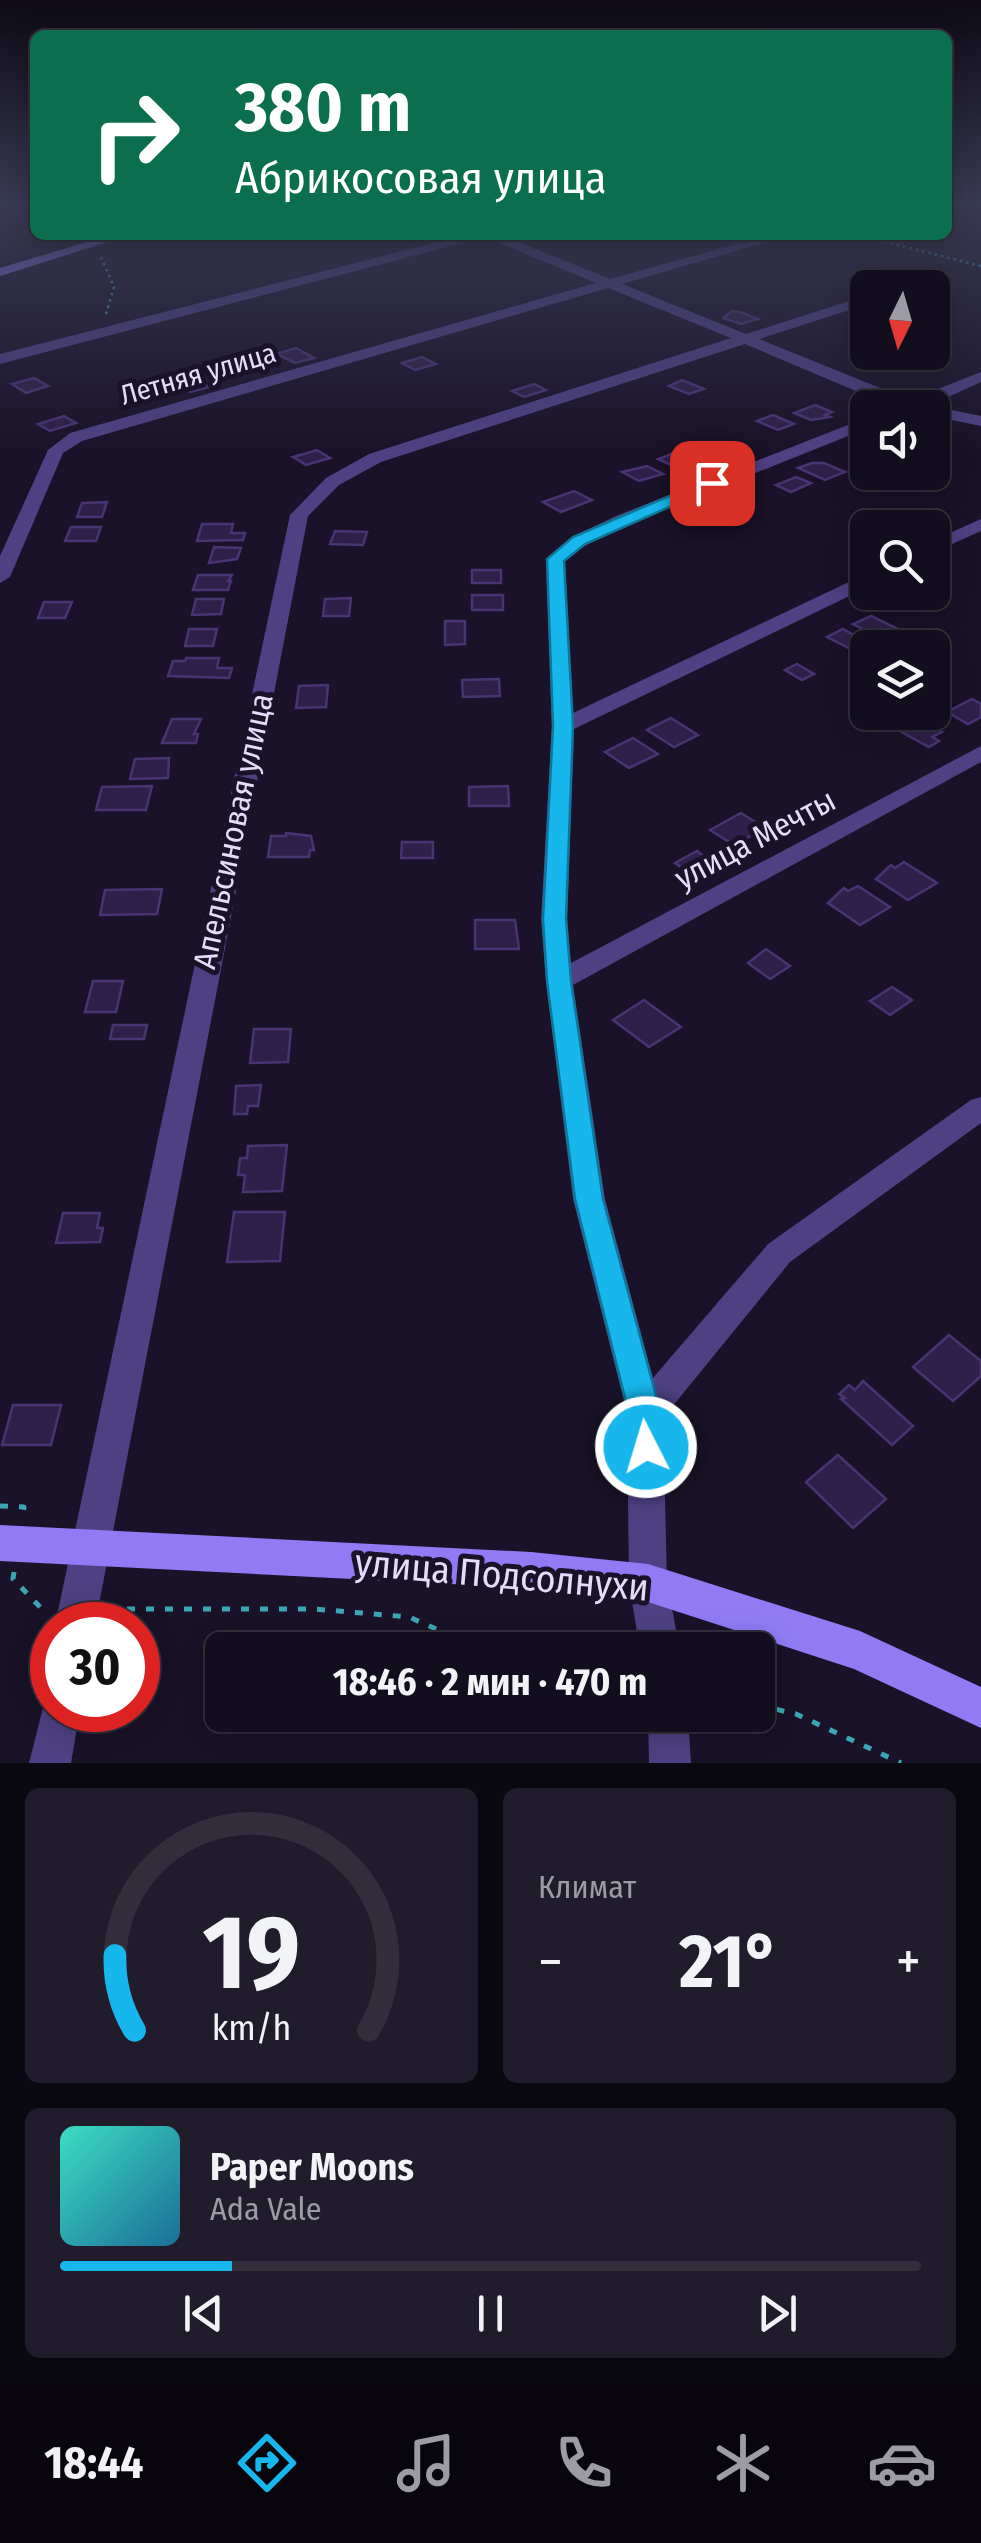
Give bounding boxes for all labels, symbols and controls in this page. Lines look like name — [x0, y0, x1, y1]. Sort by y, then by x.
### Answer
text: 380 m — [235, 66, 411, 150]
icon: right — [70, 70, 200, 200]
text: Абрикосовая улица — [235, 151, 606, 205]
north arrow — [850, 270, 950, 370]
map controls — [850, 270, 950, 730]
street label: Летняя улица — [116, 336, 280, 412]
button: sound — [850, 390, 950, 490]
pin — [670, 441, 755, 526]
icon: arrive — [685, 456, 740, 511]
button: search — [850, 510, 950, 610]
button: layers — [850, 630, 950, 730]
street label: Апельсиновая улица — [185, 690, 281, 972]
street label: улица Мечты — [668, 781, 842, 897]
position arrow — [594, 1395, 698, 1499]
street label: улица Подсолнухи — [353, 1539, 651, 1611]
speed limit sign: 30 — [30, 1602, 160, 1732]
text: 18:46 · 2 мин · 470 m — [333, 1659, 647, 1705]
text: Климат — [538, 1868, 636, 1906]
text: 19 — [203, 1891, 300, 2016]
text: 21° — [679, 1917, 780, 2007]
text: − — [538, 1929, 563, 1995]
text: + — [896, 1929, 921, 1995]
text: km/h — [212, 2007, 291, 2049]
text: Paper Moons — [210, 2144, 414, 2190]
text: Ada Vale — [210, 2190, 322, 2228]
icon: previous — [176, 2286, 231, 2341]
icon: pause — [463, 2286, 518, 2341]
icon: next — [750, 2286, 805, 2341]
icon: directions — [232, 2428, 302, 2498]
icon: music — [391, 2428, 461, 2498]
icon: phone — [549, 2428, 619, 2498]
icon: climate — [708, 2428, 778, 2498]
icon: car — [867, 2428, 937, 2498]
text: 18:44 — [44, 2436, 143, 2490]

